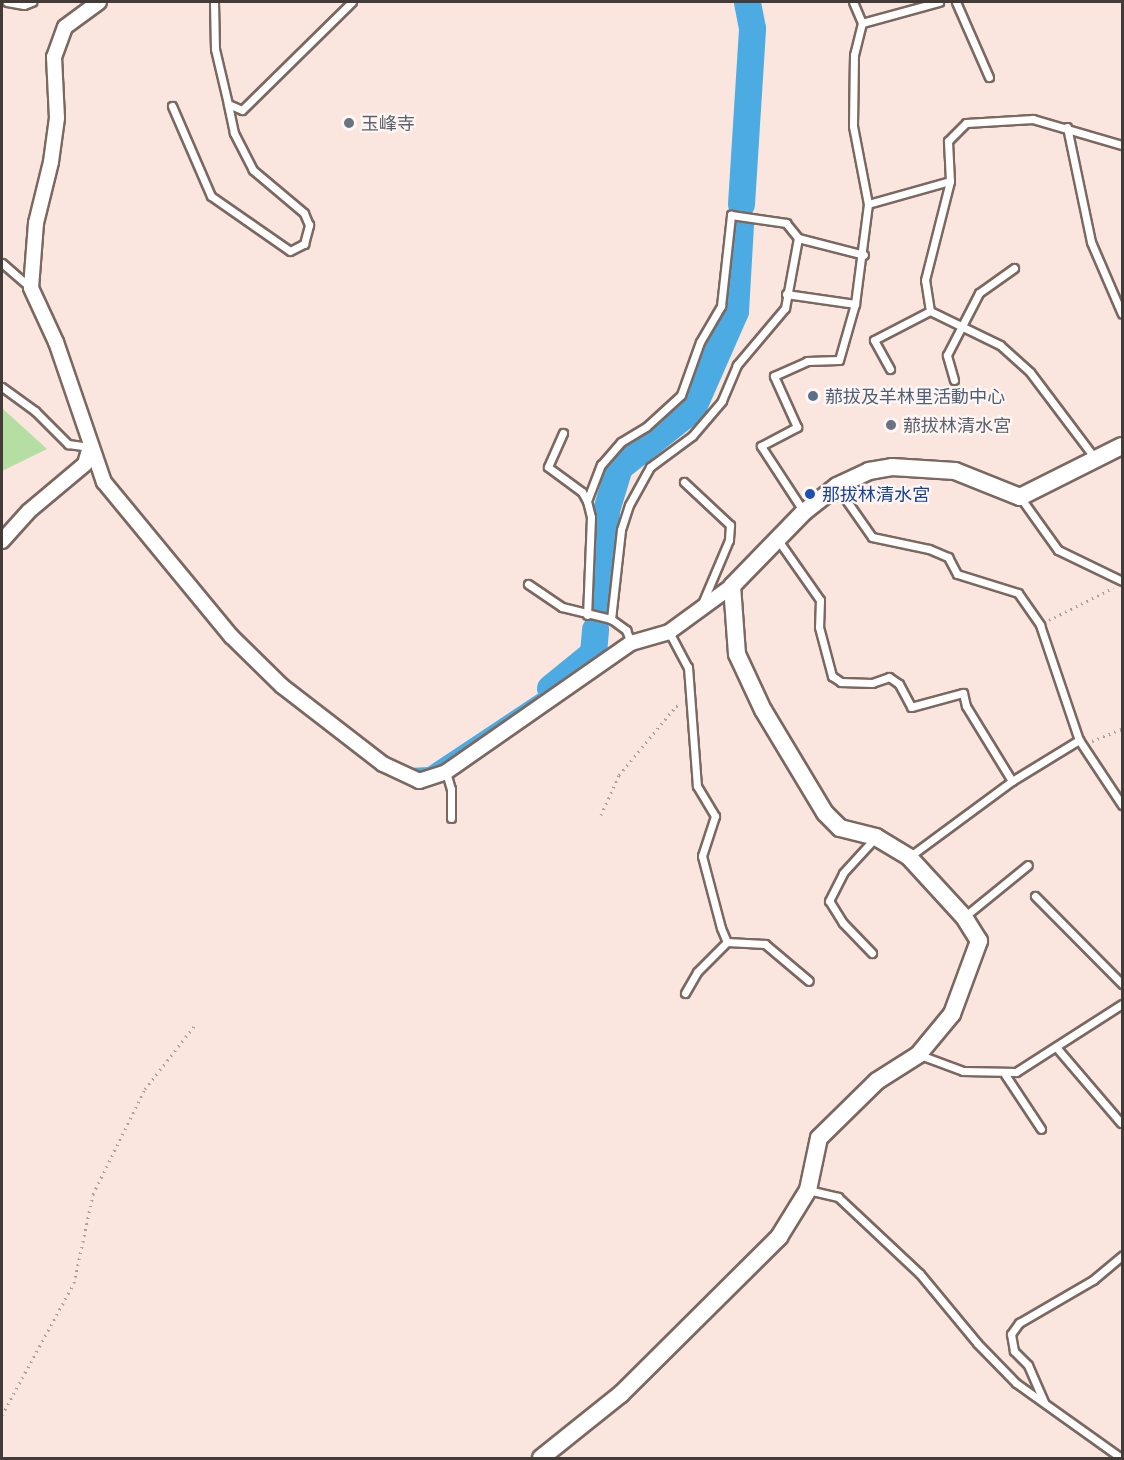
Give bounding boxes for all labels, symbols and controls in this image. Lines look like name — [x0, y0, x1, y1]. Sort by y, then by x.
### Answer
place label: 玉峰寺 — [361, 112, 415, 134]
marker: 玉峰寺 — [342, 116, 356, 130]
place label: 𦰡拔及羊林里活動中心 — [825, 385, 1005, 407]
marker: 𦰡拔及羊林里活動中心 — [806, 389, 820, 403]
place label: 𦰡拔林清水宮 — [903, 414, 1011, 436]
marker: 𦰡拔林清水宮 — [884, 418, 898, 432]
place label: 那拔林清水宮 — [822, 483, 930, 505]
marker: 那拔林清水宮 — [803, 487, 817, 501]

